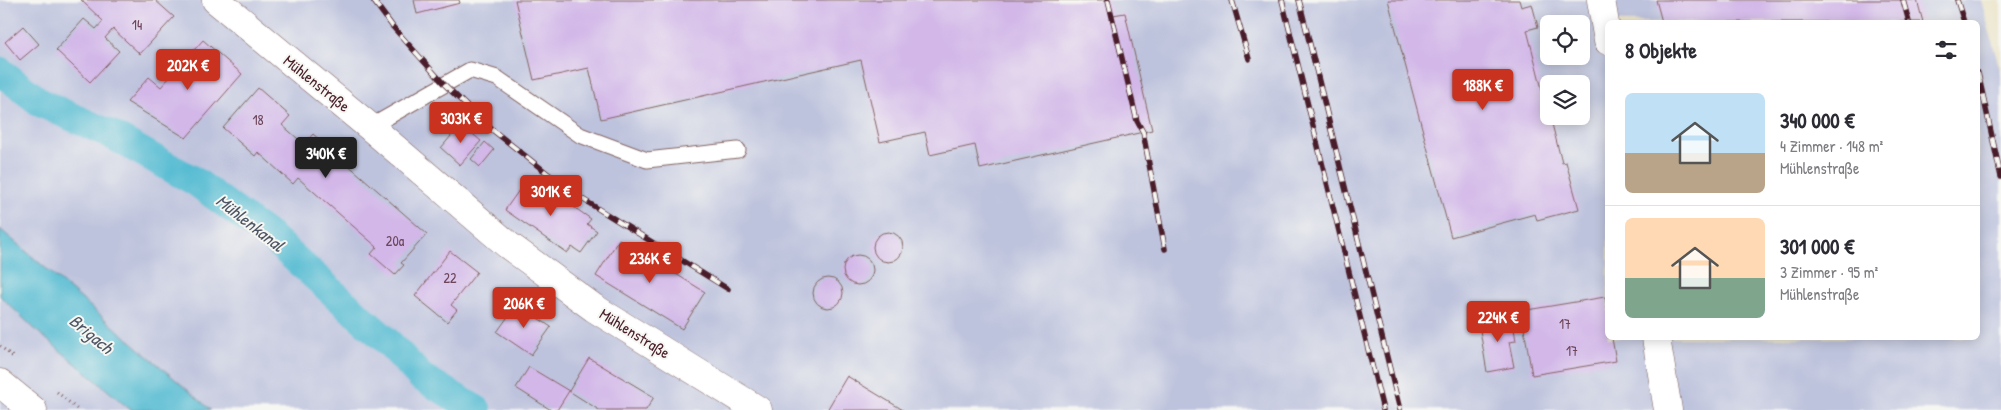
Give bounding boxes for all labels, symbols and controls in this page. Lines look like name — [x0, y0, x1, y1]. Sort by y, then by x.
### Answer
house number: 14 — [132, 15, 142, 34]
map controls — [1540, 15, 1590, 125]
button: locate — [1540, 15, 1590, 65]
text: 8 Objekte — [1625, 36, 1697, 65]
icon: filters — [1932, 36, 1960, 64]
pin: 202K € — [147, 48, 229, 91]
street label: Mühlenstraße — [279, 49, 355, 117]
text: 202K € — [167, 54, 209, 76]
pin: 188K € — [1442, 68, 1524, 111]
text: 188K € — [1463, 74, 1503, 96]
button: layers — [1540, 75, 1590, 125]
pin: 303K € — [420, 102, 502, 144]
text: 340 000 € — [1780, 106, 1855, 135]
text: 303K € — [440, 107, 482, 129]
house number: 18 — [252, 110, 264, 129]
icon: home — [1665, 113, 1725, 173]
text: 4 Zimmer · 148 m² — [1780, 135, 1883, 157]
pin: 340K € — [285, 136, 367, 179]
text: 340K € — [306, 142, 346, 164]
text: Mühlenstraße — [1780, 157, 1859, 179]
pin: 301K € — [510, 174, 592, 217]
text: 301K € — [531, 180, 571, 202]
water label: Mühlenkanal — [211, 188, 290, 258]
house number: 20a — [386, 231, 405, 250]
text: 301 000 € — [1780, 232, 1854, 261]
icon: home — [1665, 238, 1725, 298]
pin: 236K € — [609, 242, 691, 284]
text: 236K € — [630, 247, 670, 269]
text: 3 Zimmer · 95 m² — [1780, 261, 1878, 283]
house number: 22 — [443, 268, 457, 287]
text: Mühlenstraße — [1780, 283, 1859, 305]
pin: 206K € — [483, 286, 565, 329]
text: 206K € — [504, 292, 544, 314]
pin: 224K € — [1457, 300, 1539, 343]
street label: Mühlenstraße — [595, 303, 675, 364]
text: 224K € — [1478, 306, 1518, 328]
water label: Brigach — [64, 308, 119, 360]
house number: 17 — [1559, 314, 1571, 333]
house number: 17 — [1566, 341, 1578, 360]

